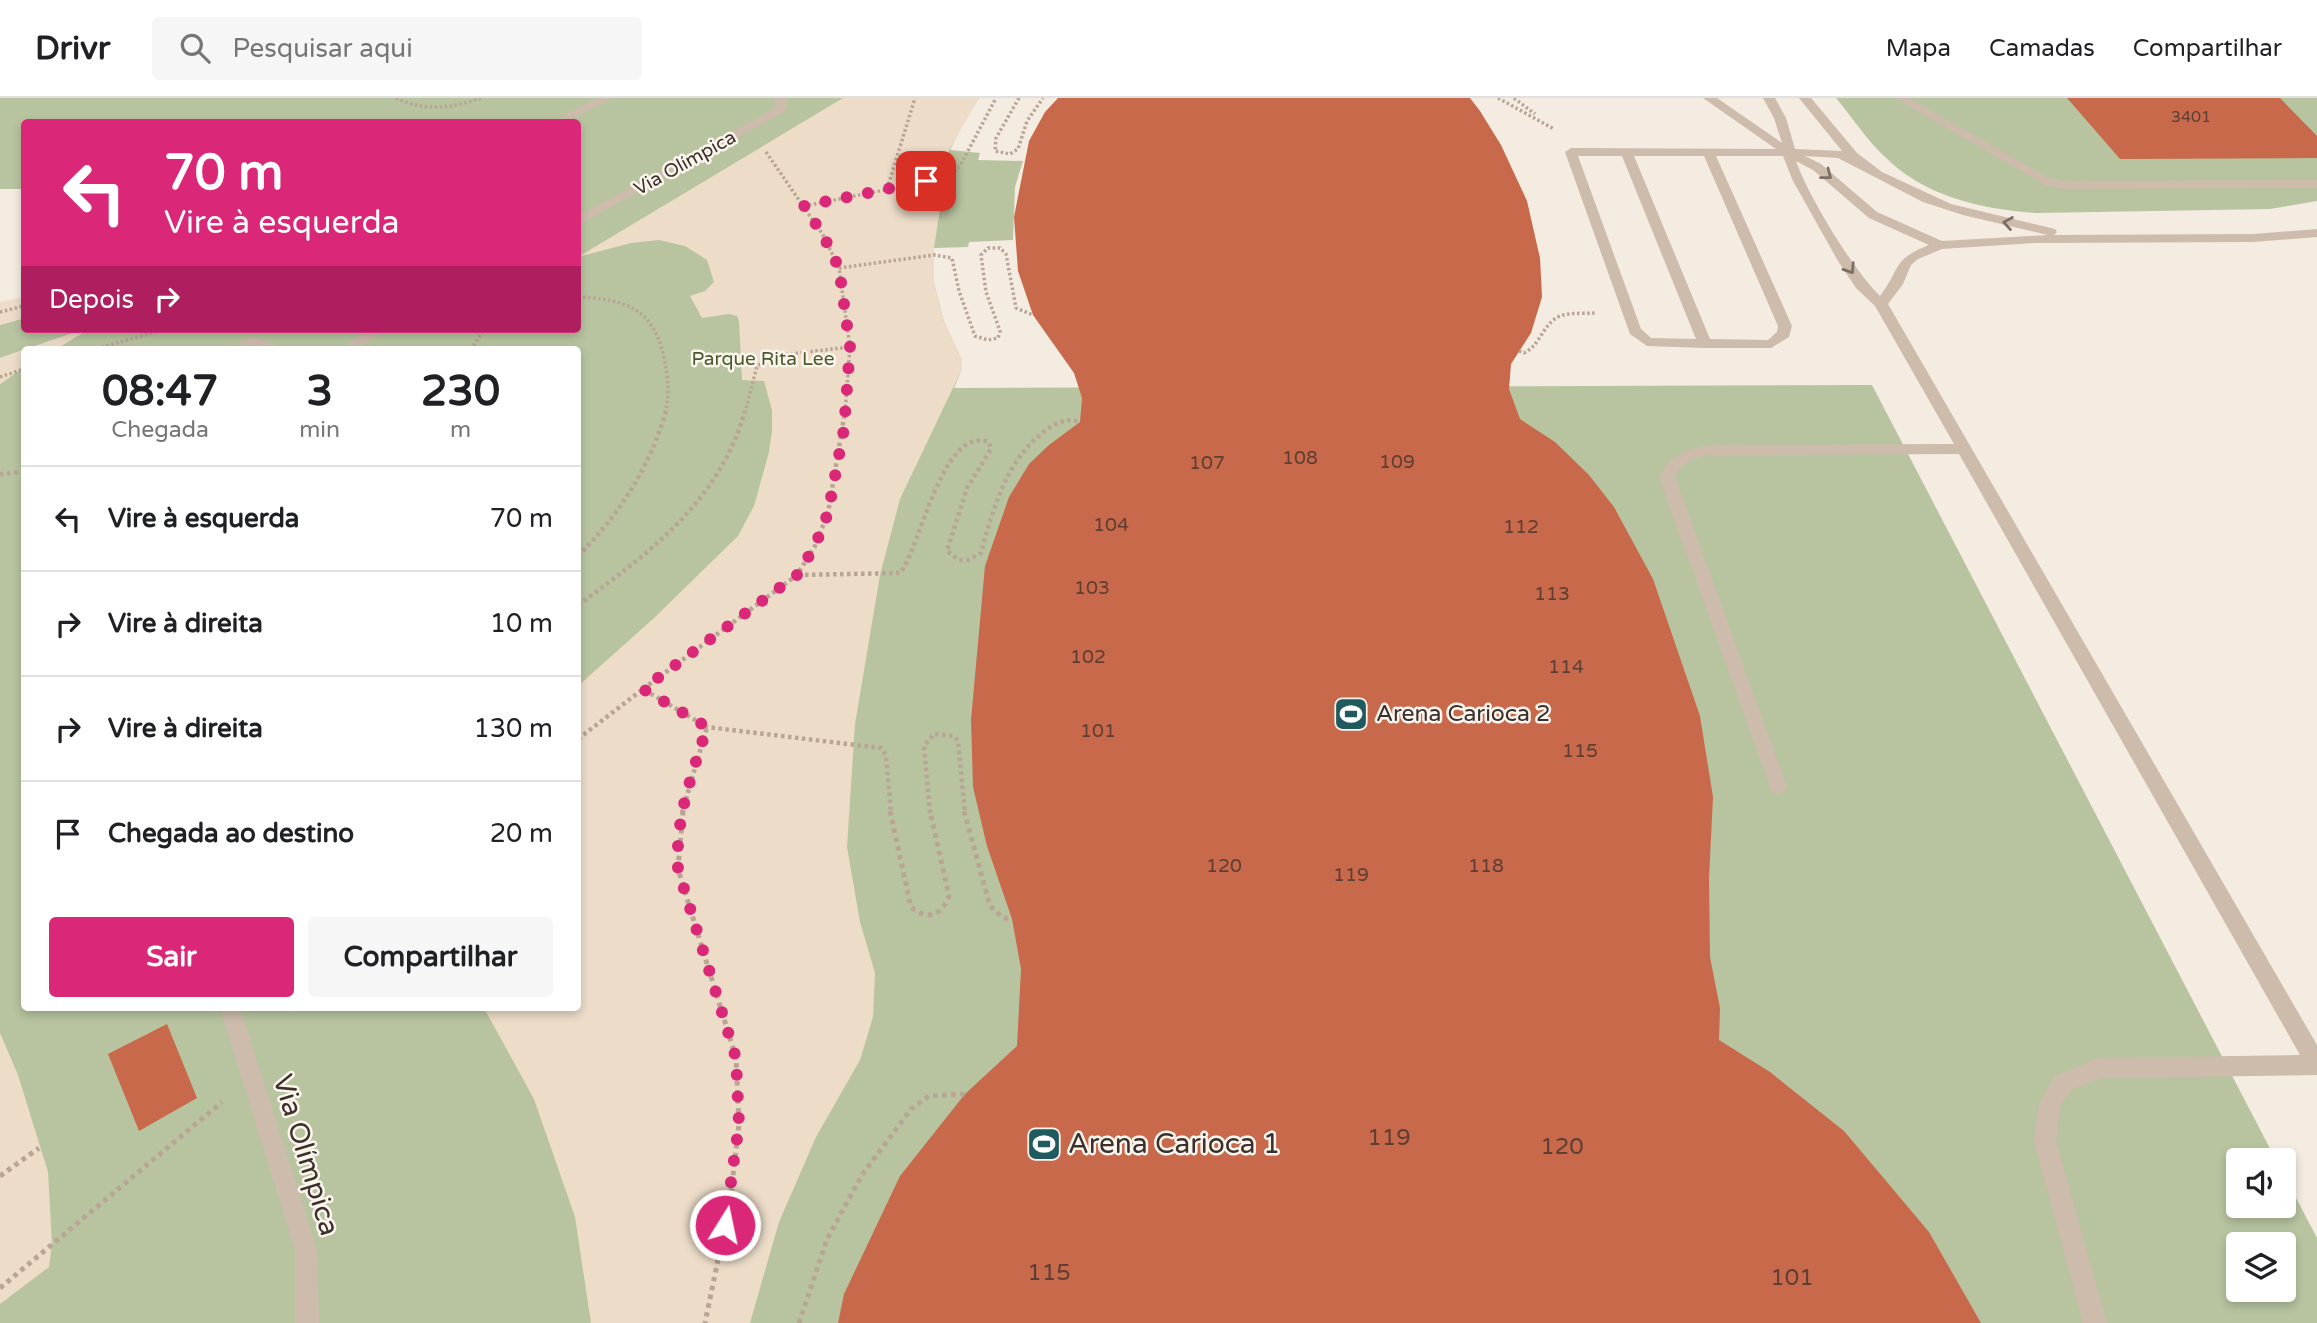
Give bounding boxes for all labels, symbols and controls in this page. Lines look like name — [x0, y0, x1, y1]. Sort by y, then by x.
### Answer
search box — [152, 17, 642, 80]
text: Drivr — [35, 29, 110, 68]
icon: search — [176, 29, 214, 67]
text: Pesquisar aqui — [232, 33, 413, 64]
text: Mapa — [1886, 34, 1951, 63]
text: Camadas — [1989, 34, 2095, 63]
text: Compartilhar — [2133, 34, 2282, 63]
house number: 3401 — [2171, 107, 2211, 127]
street label: Via Olímpica — [630, 126, 740, 200]
text: 70 m — [164, 144, 283, 203]
icon: left — [49, 147, 140, 238]
pin — [896, 151, 956, 211]
icon: arrive — [907, 162, 945, 200]
one-way arrow — [1820, 167, 1832, 180]
text: Vire à esquerda — [164, 204, 400, 242]
one-way arrow — [2002, 216, 2014, 231]
one-way arrow — [1842, 261, 1854, 274]
icon: right — [148, 280, 186, 318]
text: Depois — [49, 284, 134, 315]
park label: Parque Rita Lee — [692, 348, 834, 370]
text: 08:47 — [102, 366, 218, 417]
text: 3 — [306, 366, 333, 417]
text: 230 — [421, 366, 500, 417]
text: Chegada — [111, 416, 209, 444]
text: min — [299, 416, 340, 444]
text: m — [450, 416, 471, 444]
house number: 108 — [1282, 447, 1318, 469]
house number: 109 — [1379, 451, 1415, 473]
house number: 107 — [1189, 452, 1225, 474]
icon: left — [49, 500, 87, 538]
text: Vire à esquerda — [108, 503, 299, 534]
text: 70 m — [490, 503, 553, 534]
house number: 104 — [1093, 514, 1129, 536]
house number: 112 — [1503, 516, 1539, 538]
house number: 103 — [1074, 577, 1110, 599]
house number: 113 — [1534, 583, 1570, 605]
icon: right — [49, 605, 87, 643]
text: Vire à direita — [108, 608, 263, 639]
text: 10 m — [490, 608, 553, 639]
house number: 102 — [1070, 646, 1106, 668]
house number: 114 — [1548, 656, 1584, 678]
sports icon: Arena Carioca 2 — [1332, 695, 1370, 733]
place label: Arena Carioca 2 — [1376, 700, 1550, 728]
icon: right — [49, 710, 87, 748]
text: Vire à direita — [108, 713, 263, 744]
text: 130 m — [473, 713, 553, 744]
house number: 101 — [1080, 720, 1116, 742]
house number: 115 — [1562, 740, 1598, 762]
icon: arrive — [49, 815, 87, 853]
text: Chegada ao destino — [108, 818, 354, 849]
text: 20 m — [490, 818, 553, 849]
house number: 120 — [1206, 855, 1242, 877]
house number: 118 — [1468, 855, 1504, 877]
house number: 119 — [1333, 864, 1369, 886]
button: Sair — [49, 917, 294, 997]
button: Compartilhar — [308, 917, 553, 997]
street label: Via Olímpica — [265, 1070, 347, 1240]
house number: 119 — [1367, 1124, 1411, 1152]
sports icon: Arena Carioca 1 — [1025, 1125, 1063, 1163]
place label: Arena Carioca 1 — [1068, 1127, 1280, 1161]
house number: 120 — [1540, 1133, 1584, 1161]
map controls — [2226, 1148, 2296, 1302]
button: sound — [2226, 1148, 2296, 1218]
position arrow — [688, 1188, 762, 1262]
button: layers — [2226, 1232, 2296, 1302]
house number: 115 — [1027, 1259, 1071, 1287]
house number: 101 — [1770, 1264, 1814, 1292]

